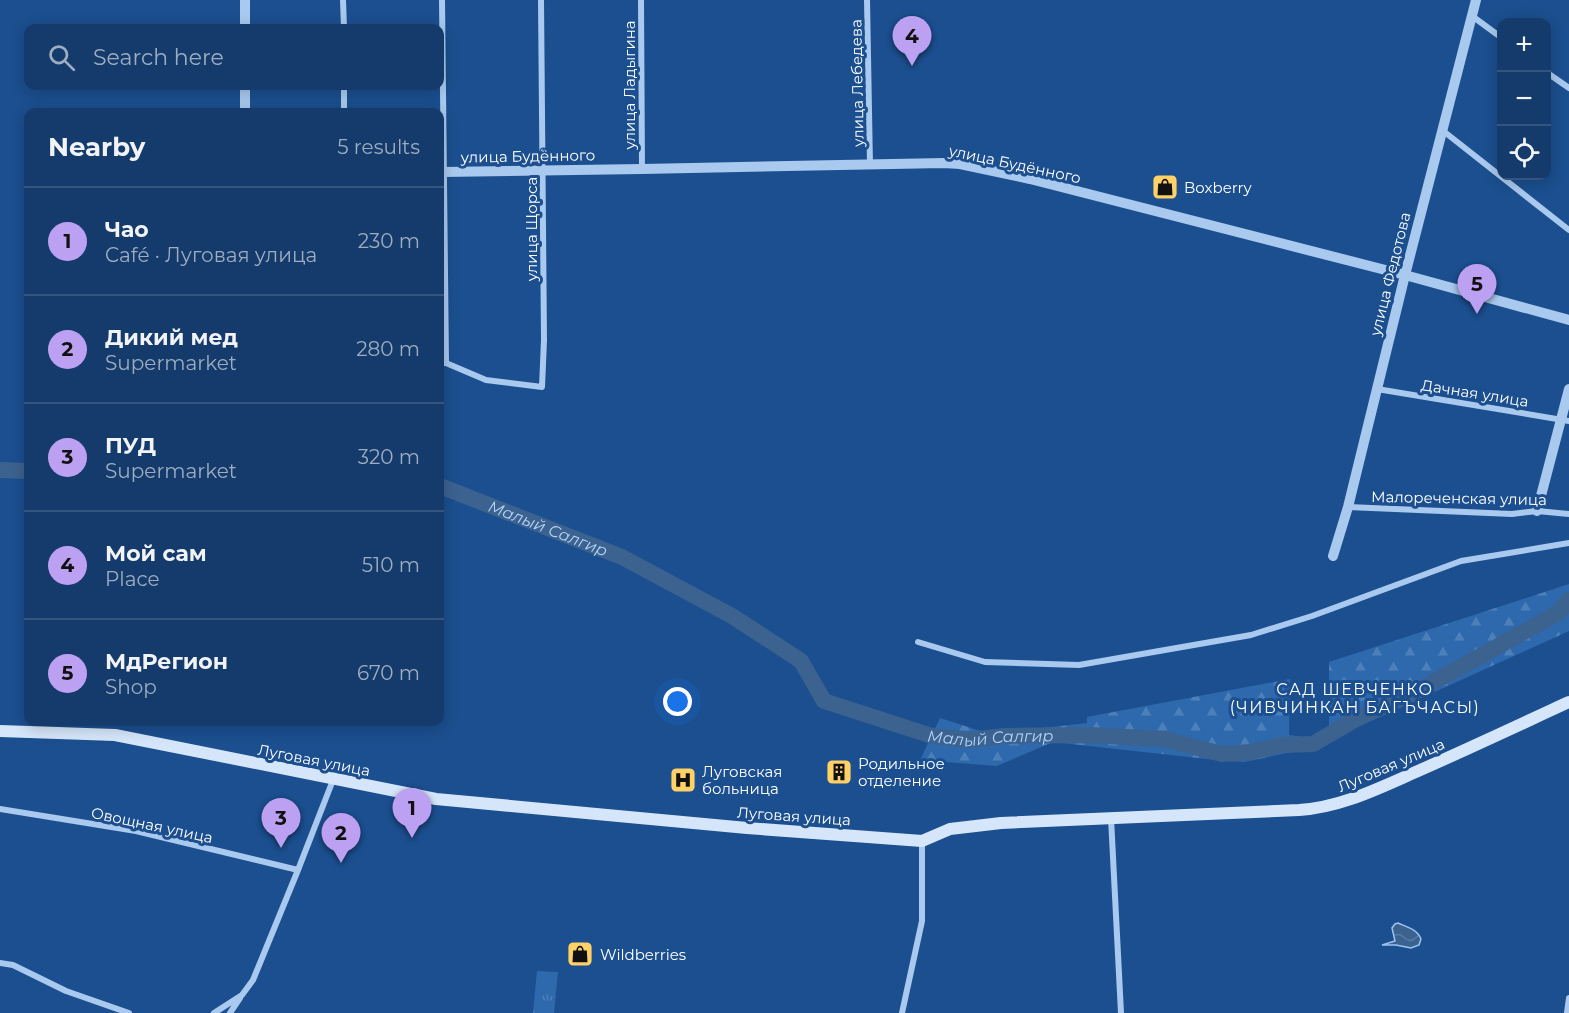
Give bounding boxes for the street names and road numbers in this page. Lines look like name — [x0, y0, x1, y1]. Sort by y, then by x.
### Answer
street label: улица Лебедева — [846, 19, 868, 148]
street label: улица Ладыгина — [620, 20, 639, 151]
street label: улица Будённого — [946, 141, 1083, 187]
street label: улица Будённого — [460, 145, 595, 167]
street label: улица Щорса — [522, 177, 541, 282]
street label: улица Федотова — [1365, 210, 1415, 339]
street label: Дачная улица — [1420, 375, 1530, 411]
street label: Малореченская улица — [1371, 487, 1547, 509]
street label: Луговая улица — [1335, 734, 1447, 796]
street label: Луговая улица — [256, 740, 372, 780]
street label: Овощная улица — [89, 803, 215, 847]
street label: Луговая улица — [736, 803, 852, 829]

